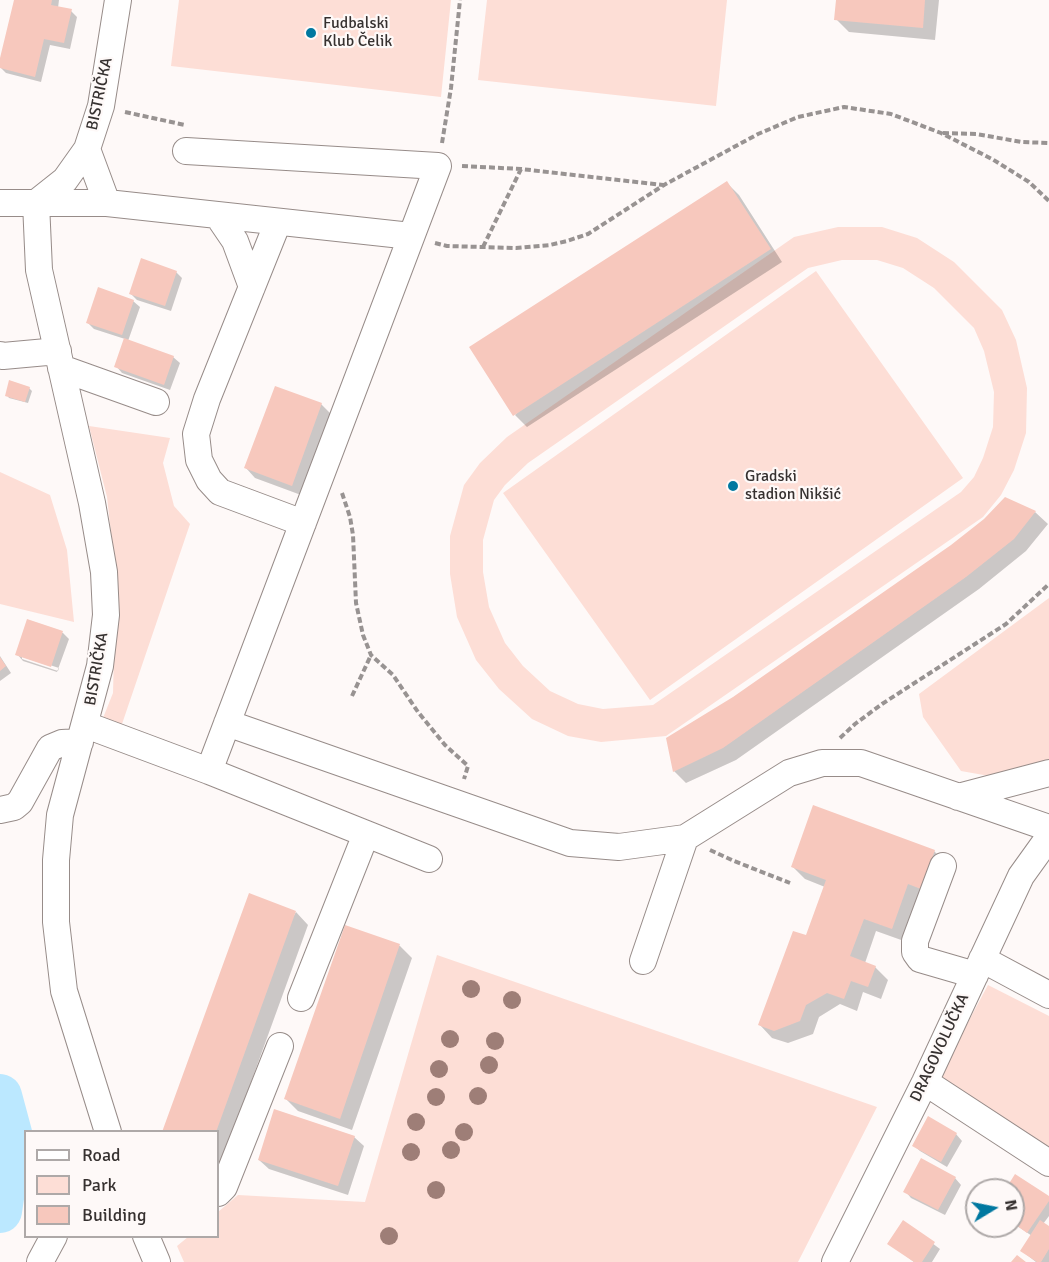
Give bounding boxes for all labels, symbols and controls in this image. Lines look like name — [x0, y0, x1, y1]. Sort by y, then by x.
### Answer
place label: Fudbalski Klub Čelik — [323, 14, 392, 52]
marker: Fudbalski Klub Čelik — [304, 26, 318, 40]
street label: BISTRIČKA — [83, 56, 117, 132]
place label: Gradski stadion Nikšić — [745, 467, 841, 505]
marker: Gradski stadion Nikšić — [726, 479, 740, 493]
street label: BISTRIČKA — [81, 631, 113, 707]
street label: DRAGOVOLUČKA — [907, 991, 973, 1105]
legend — [24, 1130, 219, 1238]
text: Road — [82, 1144, 121, 1166]
text: Park — [82, 1174, 117, 1196]
north arrow — [965, 1178, 1025, 1238]
text: N — [1000, 1198, 1022, 1212]
text: Building — [82, 1204, 146, 1226]

